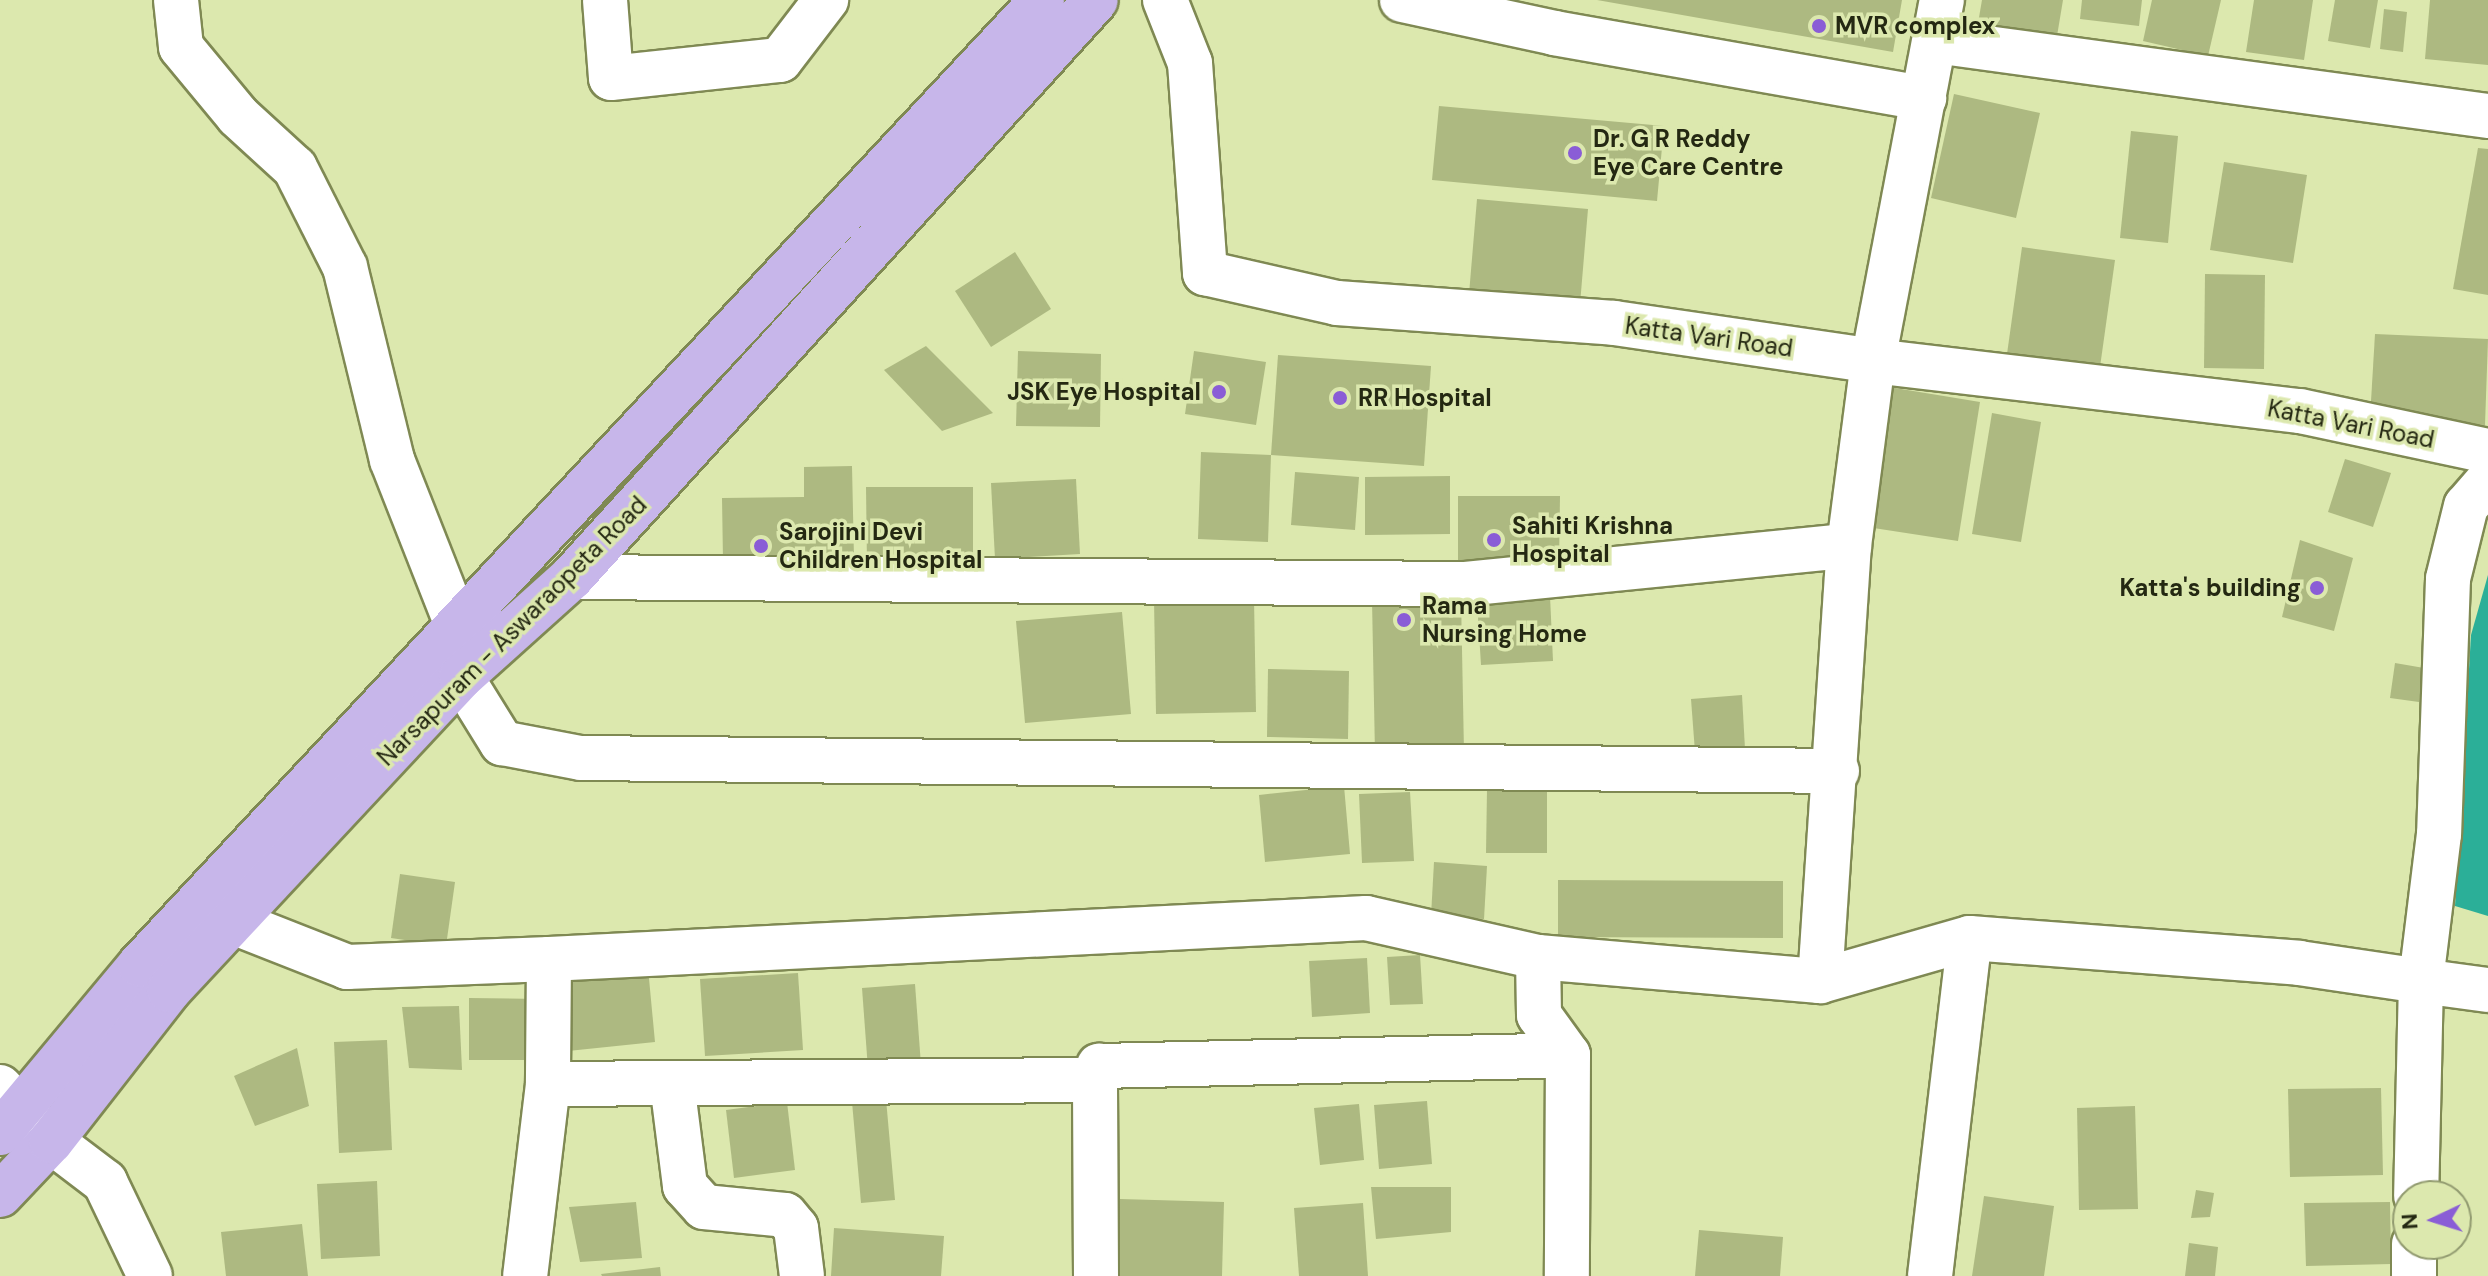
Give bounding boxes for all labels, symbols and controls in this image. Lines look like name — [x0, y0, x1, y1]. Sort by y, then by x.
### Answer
place label: MVR complex — [1835, 12, 1995, 40]
marker: MVR complex — [1810, 17, 1828, 35]
place label: Dr. G R Reddy Eye Care Centre — [1593, 125, 1783, 181]
marker: Dr. G R Reddy Eye Care Centre — [1564, 142, 1586, 164]
street label: Katta Vari Road — [1623, 311, 1795, 363]
place label: JSK Eye Hospital — [1007, 378, 1201, 406]
marker: JSK Eye Hospital — [1208, 381, 1230, 403]
place label: RR Hospital — [1358, 384, 1492, 412]
marker: RR Hospital — [1329, 387, 1351, 409]
street label: Katta Vari Road — [2265, 394, 2437, 454]
street label: Narsapuram - Aswaraopeta Road — [371, 490, 653, 772]
place label: Sahiti Krishna Hospital — [1512, 512, 1673, 568]
place label: Sarojini Devi Children Hospital — [779, 518, 982, 574]
marker: Sahiti Krishna Hospital — [1483, 529, 1505, 551]
marker: Sarojini Devi Children Hospital — [750, 535, 772, 557]
place label: Katta's building — [2119, 574, 2301, 602]
marker: Katta's building — [2308, 579, 2326, 597]
place label: Rama Nursing Home — [1422, 592, 1587, 648]
marker: Rama Nursing Home — [1393, 609, 1415, 631]
north arrow — [2392, 1180, 2472, 1260]
text: N — [2395, 1213, 2425, 1231]

